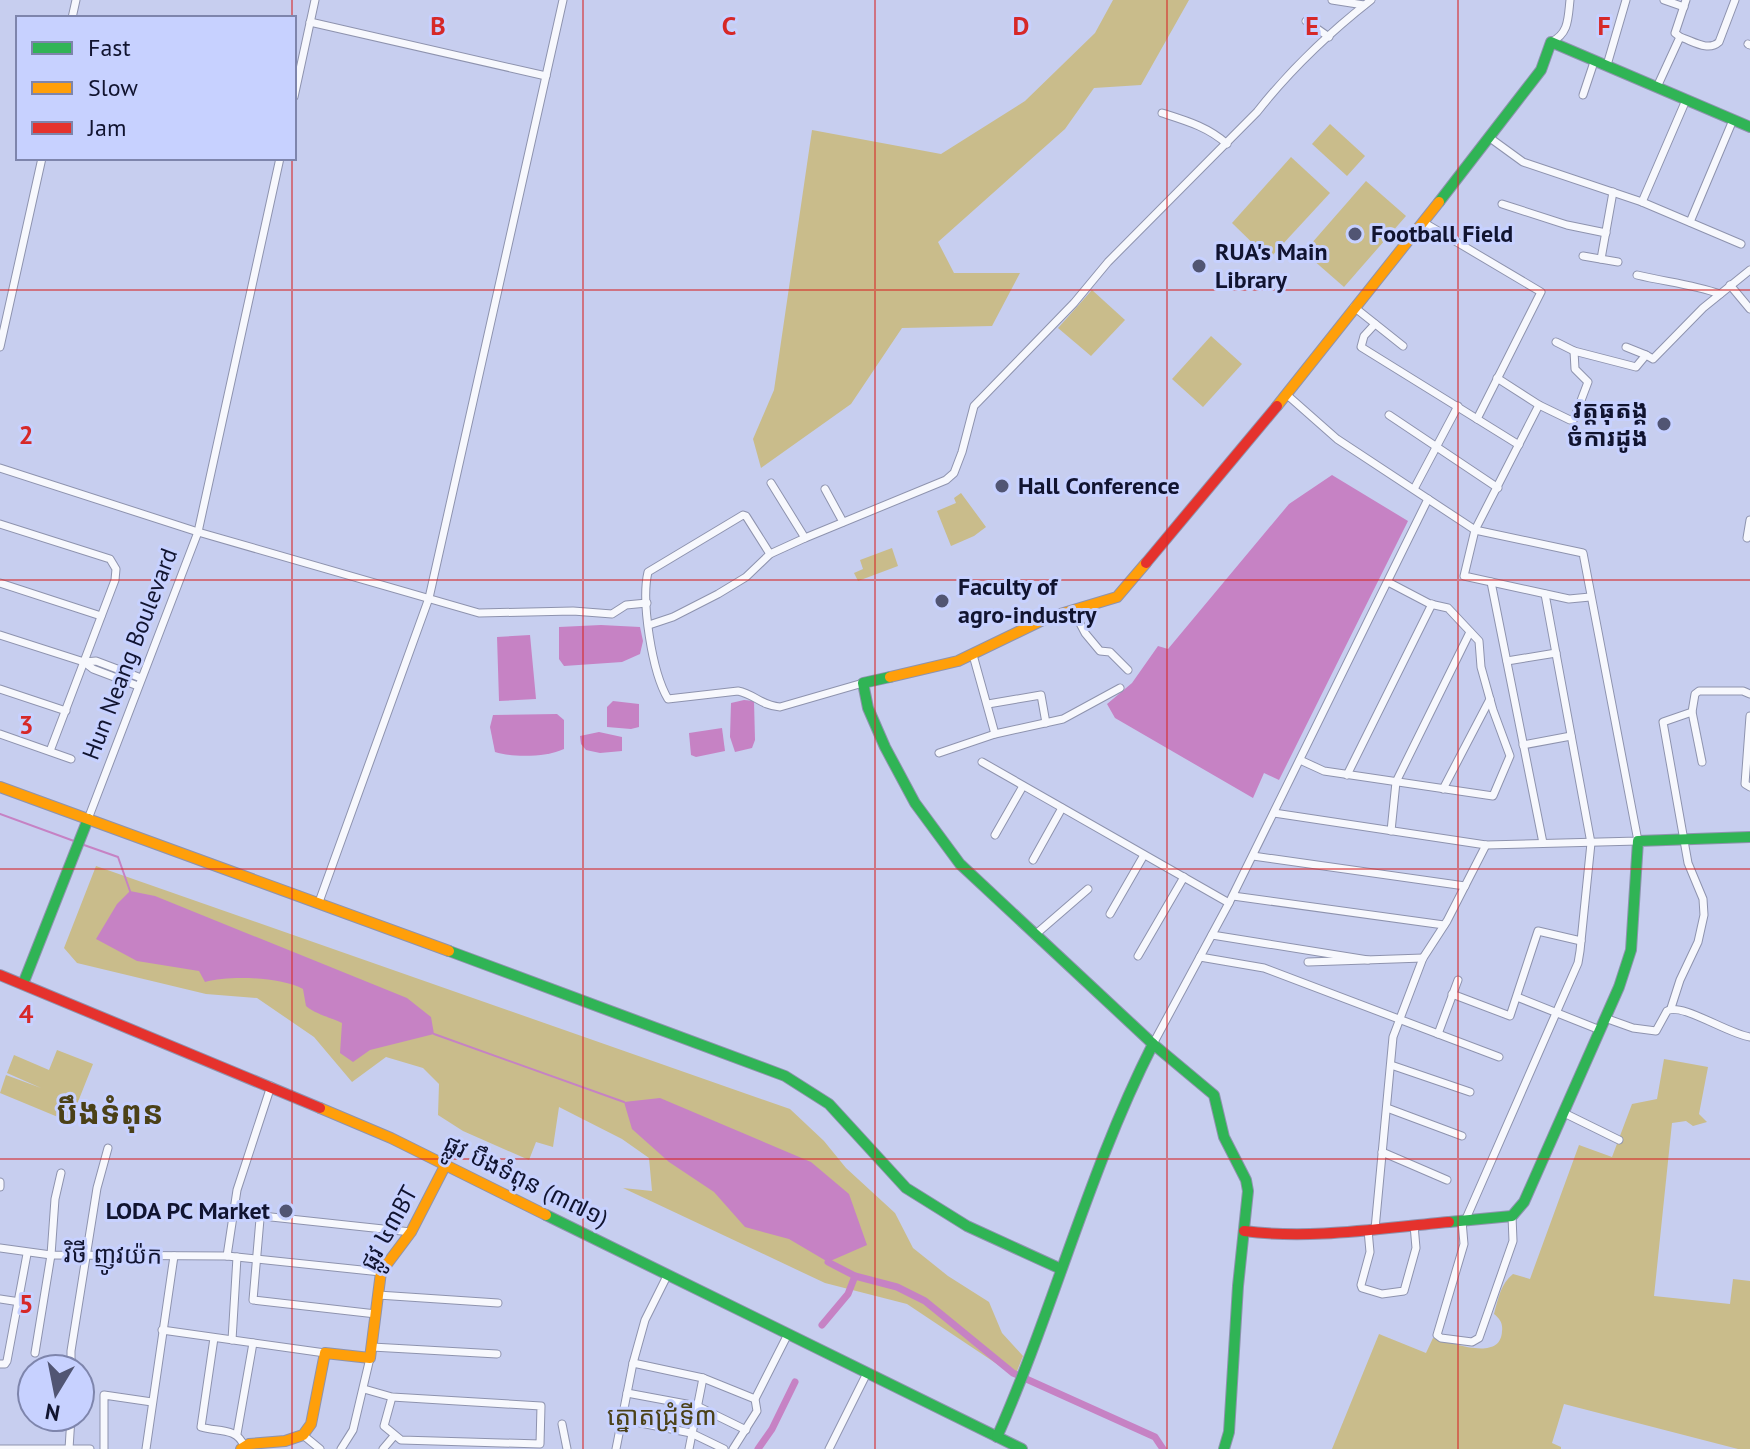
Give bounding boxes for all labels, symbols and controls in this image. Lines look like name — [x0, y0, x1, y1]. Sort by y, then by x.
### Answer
text: B — [430, 9, 446, 42]
text: C — [722, 9, 736, 42]
text: D — [1013, 9, 1029, 42]
text: E — [1305, 9, 1319, 42]
text: F — [1597, 9, 1611, 42]
legend — [16, 16, 296, 160]
text: Fast — [88, 32, 131, 63]
text: Slow — [88, 72, 138, 103]
text: Jam — [87, 112, 126, 143]
place label: Football Field — [1371, 218, 1513, 249]
marker: Football Field — [1346, 225, 1364, 243]
place label: RUA's Main Library — [1215, 236, 1328, 295]
marker: RUA's Main Library — [1190, 257, 1208, 275]
place label: វត្តធុតង្គ ចំការដូង — [1567, 394, 1648, 453]
marker: វត្តធុតង្គ ចំការដូង — [1655, 415, 1673, 433]
text: 2 — [19, 418, 33, 451]
place label: Hall Conference — [1018, 470, 1180, 501]
marker: Hall Conference — [993, 477, 1011, 495]
street label: Hun Neang Boulevard — [75, 544, 184, 764]
place label: Faculty of agro-industry — [958, 571, 1097, 630]
marker: Faculty of agro-industry — [933, 592, 951, 610]
text: 3 — [19, 708, 33, 741]
text: 4 — [19, 997, 34, 1030]
district label: បឹងទំពុន — [56, 1091, 164, 1133]
street label: ផ្លូវ បឹងទំពុន (៣៧១) — [436, 1127, 614, 1240]
street label: ផ្លូវ ៤៣BT — [353, 1180, 431, 1279]
place label: LODA PC Market — [106, 1195, 271, 1226]
marker: LODA PC Market — [277, 1202, 295, 1220]
street label: វិថី ញូវយ៉ក — [63, 1238, 162, 1277]
text: 5 — [19, 1287, 33, 1320]
north arrow — [16, 1353, 96, 1433]
text: N — [43, 1398, 62, 1428]
district label: ត្នោតជ្រុំទី៣ — [607, 1399, 717, 1433]

